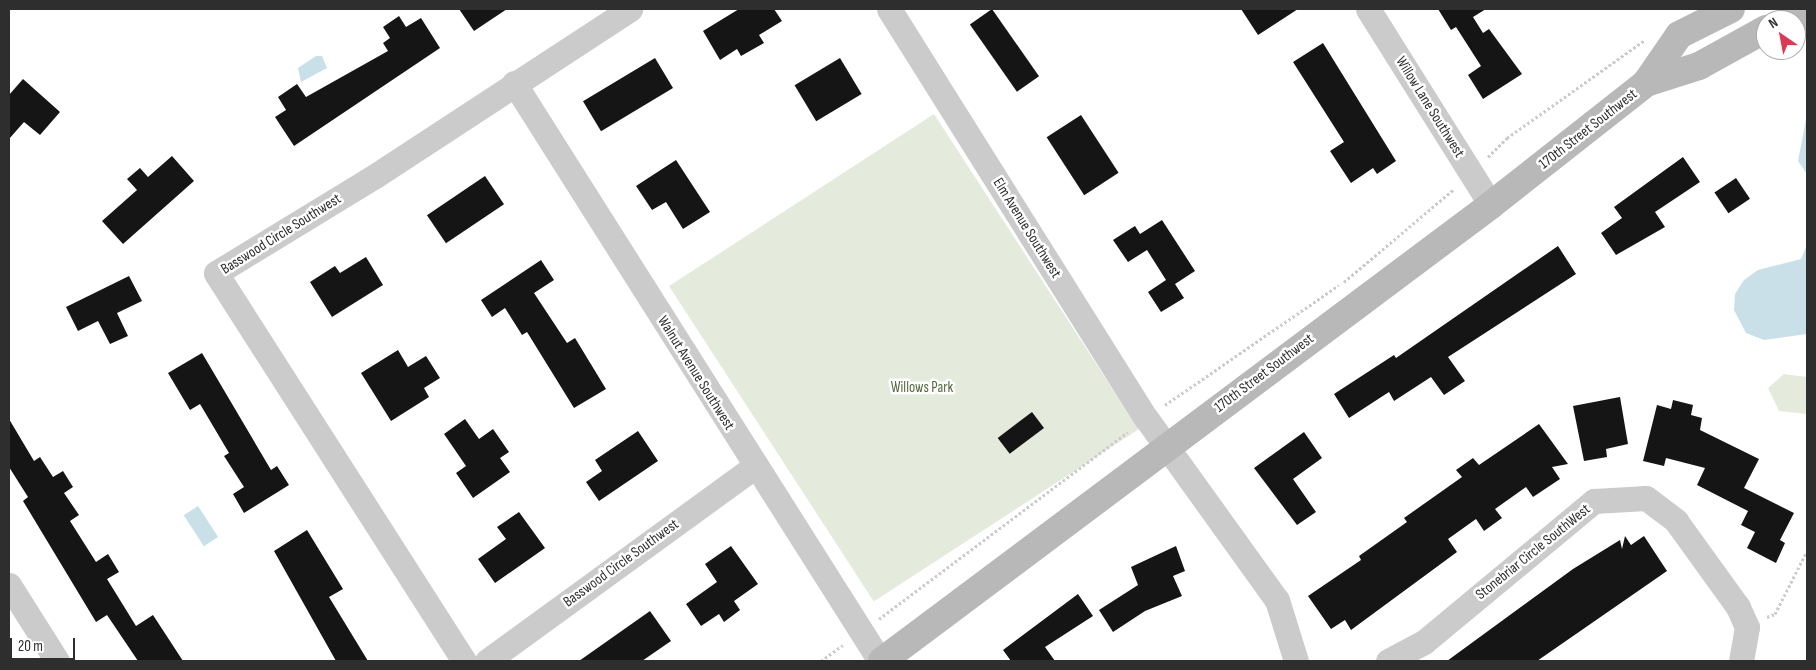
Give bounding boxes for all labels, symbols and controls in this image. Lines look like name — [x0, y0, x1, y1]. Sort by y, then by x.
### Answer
north arrow — [1756, 10, 1806, 60]
text: N — [1765, 14, 1781, 32]
street label: Willow Lane Southwest — [1392, 53, 1468, 161]
street label: 170th Street Southwest — [1535, 85, 1641, 173]
street label: Elm Avenue Southwest — [989, 175, 1065, 281]
street label: Basswood Circle Southwest — [218, 190, 344, 278]
street label: Walnut Avenue Southwest — [654, 313, 738, 433]
street label: 170th Street Southwest — [1211, 330, 1317, 416]
park label: Willows Park — [891, 379, 953, 397]
street label: Stonebriar Circle SouthWest — [1472, 500, 1594, 604]
street label: Basswood Circle Southwest — [560, 515, 682, 611]
scale bar — [12, 628, 78, 660]
text: 20 m — [18, 637, 43, 656]

